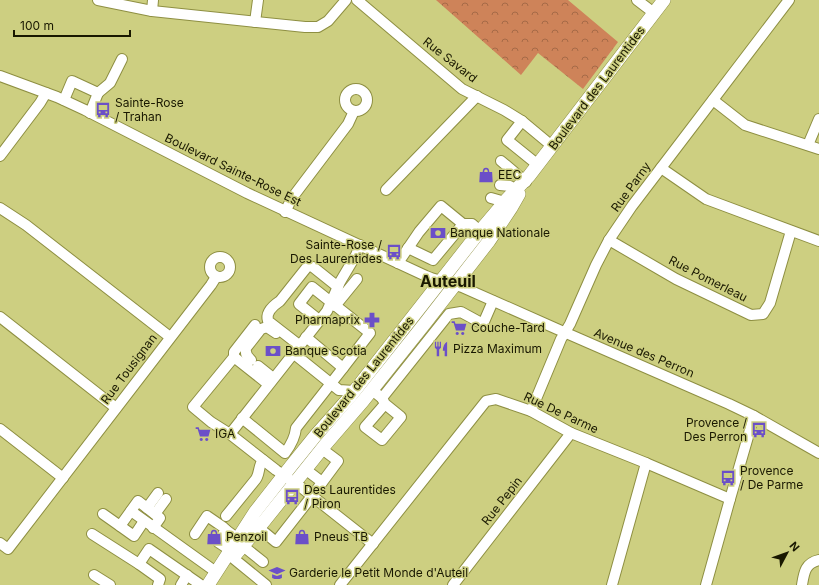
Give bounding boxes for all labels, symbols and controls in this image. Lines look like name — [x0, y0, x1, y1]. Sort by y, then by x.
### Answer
scale bar — [14, 12, 130, 38]
text: 100 m — [20, 18, 54, 33]
street label: Boulevard des Laurentides — [545, 23, 648, 152]
street label: Rue Savard — [420, 34, 480, 85]
place label: Sainte-Rose / Trahan — [115, 95, 184, 124]
bus stop icon: Sainte-Rose / Trahan — [94, 101, 112, 119]
street label: Boulevard Sainte-Rose Est — [163, 130, 304, 209]
street label: Rue Parny — [607, 159, 654, 215]
shop icon: EEC — [477, 166, 495, 184]
place label: EEC — [498, 167, 521, 182]
bank icon: Banque Nationale — [429, 224, 447, 242]
place label: Banque Nationale — [450, 225, 550, 240]
place label: Sainte-Rose / Des Laurentides — [290, 237, 383, 266]
bus stop icon: Sainte-Rose / Des Laurentides — [385, 243, 403, 261]
street label: Rue Pomerleau — [666, 252, 750, 305]
district label: Auteuil — [420, 271, 476, 291]
pharmacy icon: Pharmaprix — [363, 311, 381, 329]
place label: Pharmaprix — [295, 312, 360, 327]
street label: Boulevard des Laurentides — [310, 313, 417, 440]
supermarket icon: Couche-Tard — [450, 319, 468, 337]
place label: Couche-Tard — [471, 320, 545, 335]
street label: Avenue des Perron — [592, 325, 697, 380]
street label: Rue Tousignan — [97, 331, 160, 407]
restaurant icon: Pizza Maximum — [432, 340, 450, 358]
place label: Pizza Maximum — [453, 341, 542, 356]
bank icon: Banque Scotia — [264, 342, 282, 360]
place label: Banque Scotia — [285, 343, 367, 358]
street label: Rue De Parme — [521, 389, 601, 436]
place label: Provence / Des Perron — [684, 415, 748, 444]
bus stop icon: Provence / Des Perron — [750, 421, 768, 439]
supermarket icon: IGA — [194, 425, 212, 443]
place label: IGA — [215, 426, 235, 441]
place label: Provence / De Parme — [740, 463, 803, 492]
bus stop icon: Provence / De Parme — [719, 469, 737, 487]
street label: Rue Pepin — [478, 474, 525, 528]
place label: Des Laurentides / Piron — [304, 482, 396, 511]
bus stop icon: Des Laurentides / Piron — [283, 488, 301, 506]
shop icon: Penzoil — [205, 528, 223, 546]
shop icon: Pneus TB — [293, 528, 311, 546]
place label: Penzoil — [226, 529, 267, 544]
place label: Pneus TB — [314, 529, 368, 544]
north arrow — [767, 533, 807, 573]
text: N — [787, 539, 803, 554]
school or university icon: Garderie le Petit Monde d'Auteil — [268, 564, 286, 582]
place label: Garderie le Petit Monde d'Auteil — [289, 565, 468, 580]

